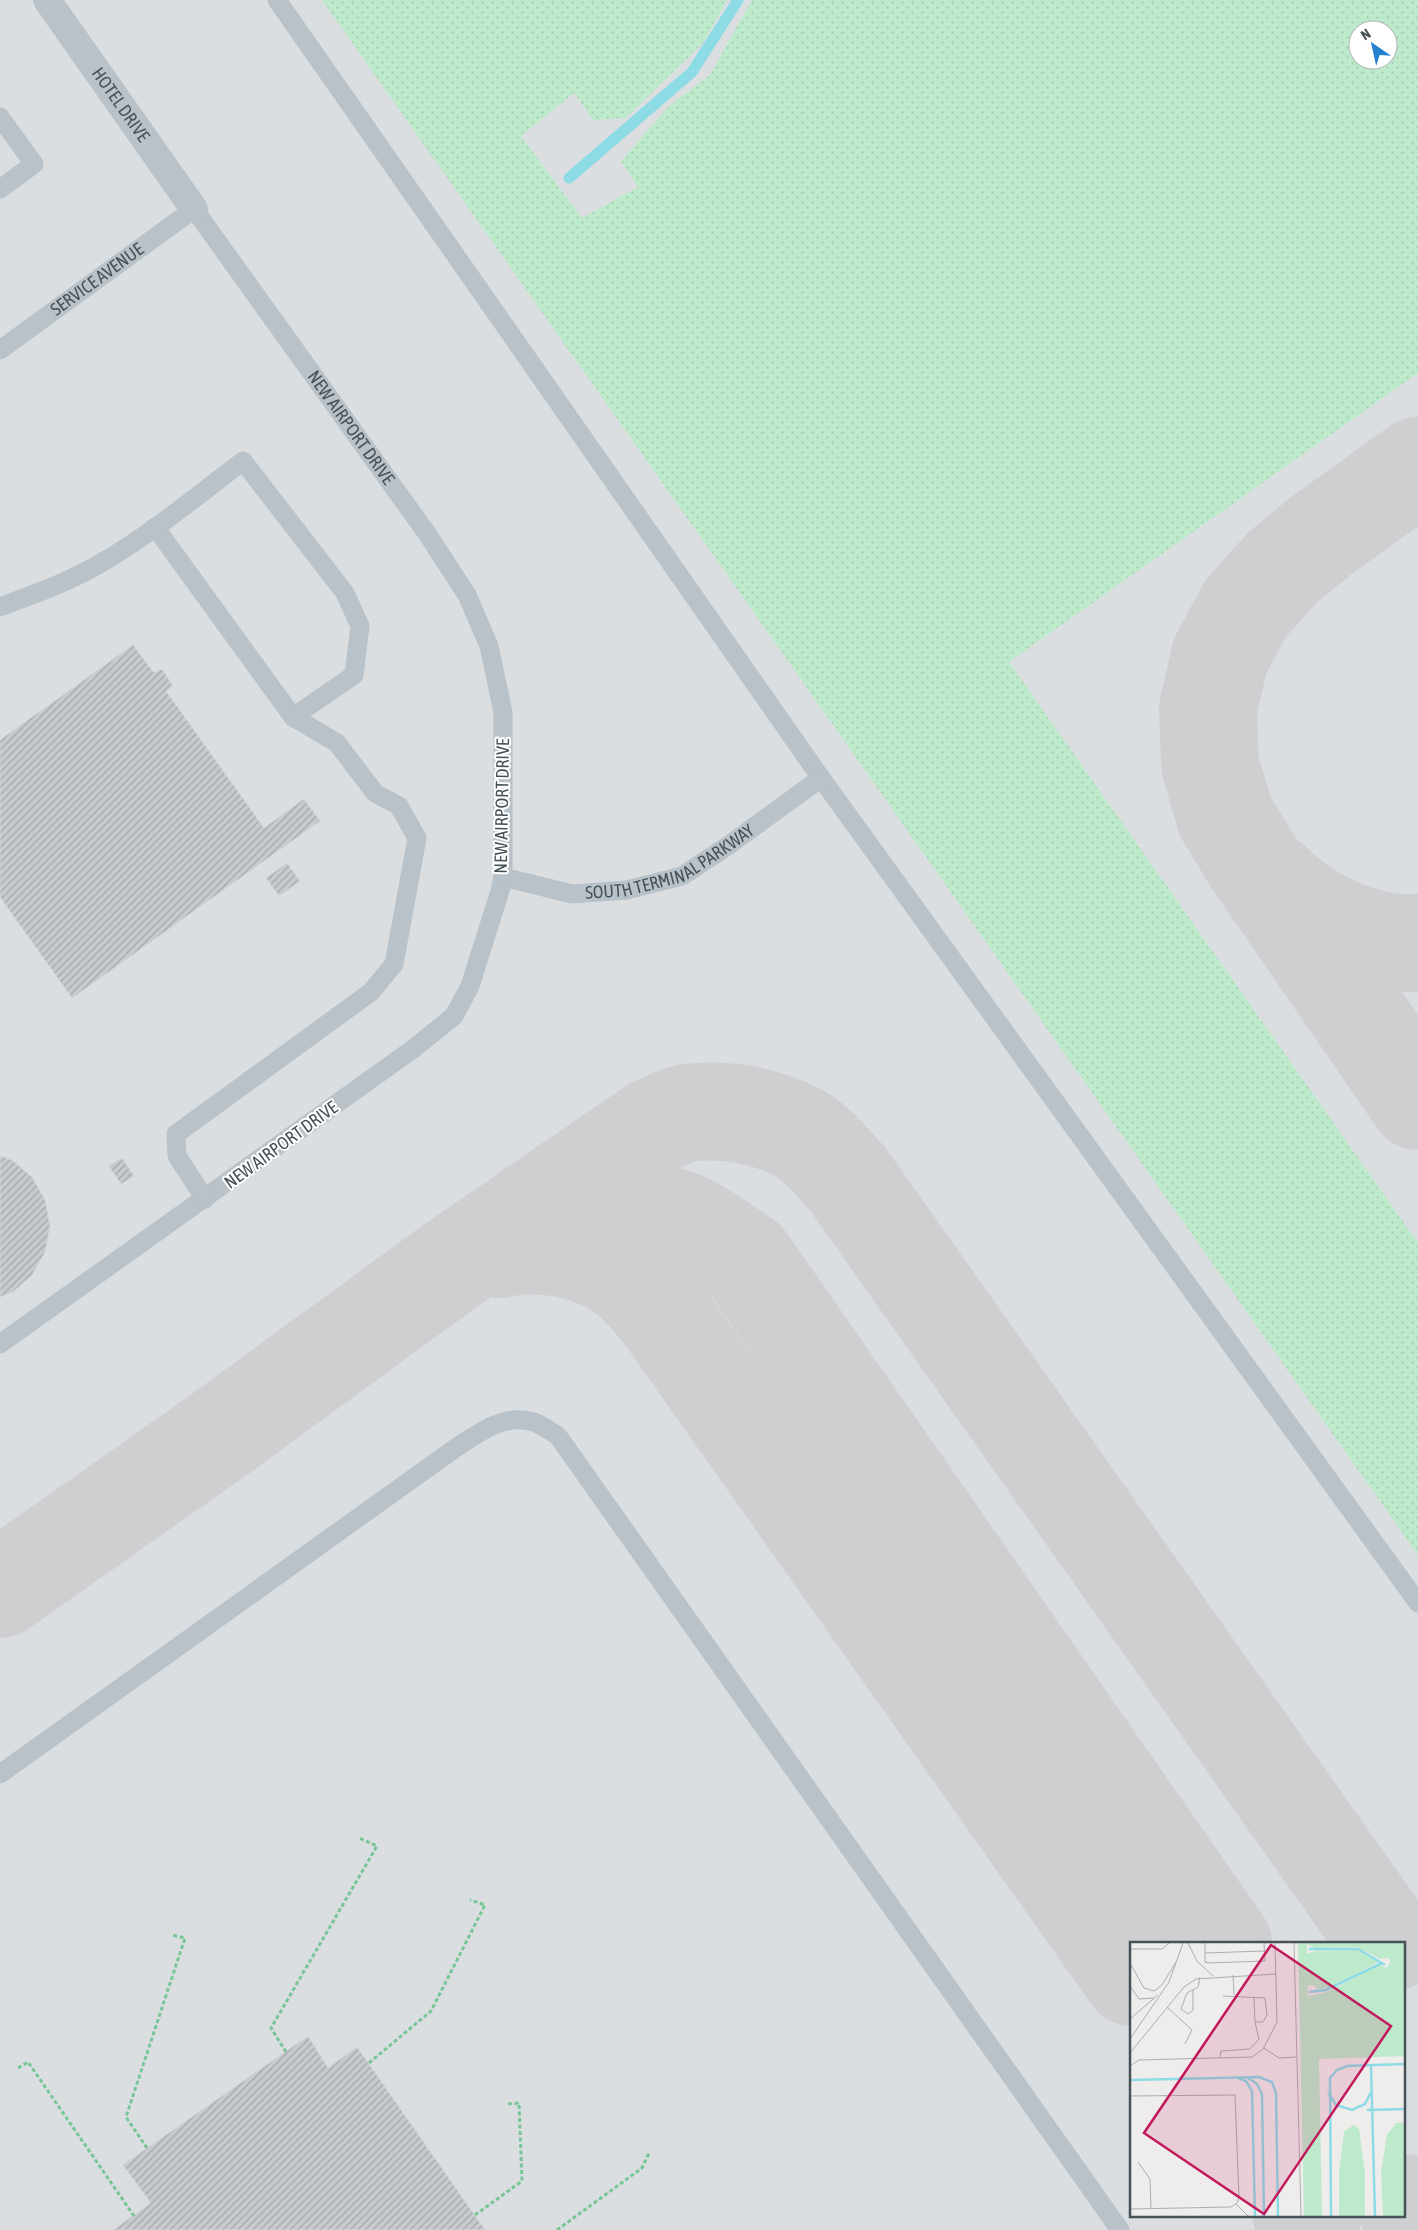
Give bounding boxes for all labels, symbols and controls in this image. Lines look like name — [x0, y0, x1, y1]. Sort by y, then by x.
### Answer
north arrow — [1348, 20, 1398, 70]
text: N — [1358, 25, 1374, 43]
street label: HOTEL DRIVE — [88, 63, 155, 146]
street label: SERVICE AVENUE — [46, 238, 148, 320]
street label: NEW AIRPORT DRIVE — [303, 366, 399, 489]
street label: NEW AIRPORT DRIVE — [490, 738, 513, 874]
street label: SOUTH TERMINAL PARKWAY — [585, 819, 758, 903]
street label: NEW AIRPORT DRIVE — [220, 1096, 342, 1193]
inset map — [1130, 1942, 1406, 2218]

